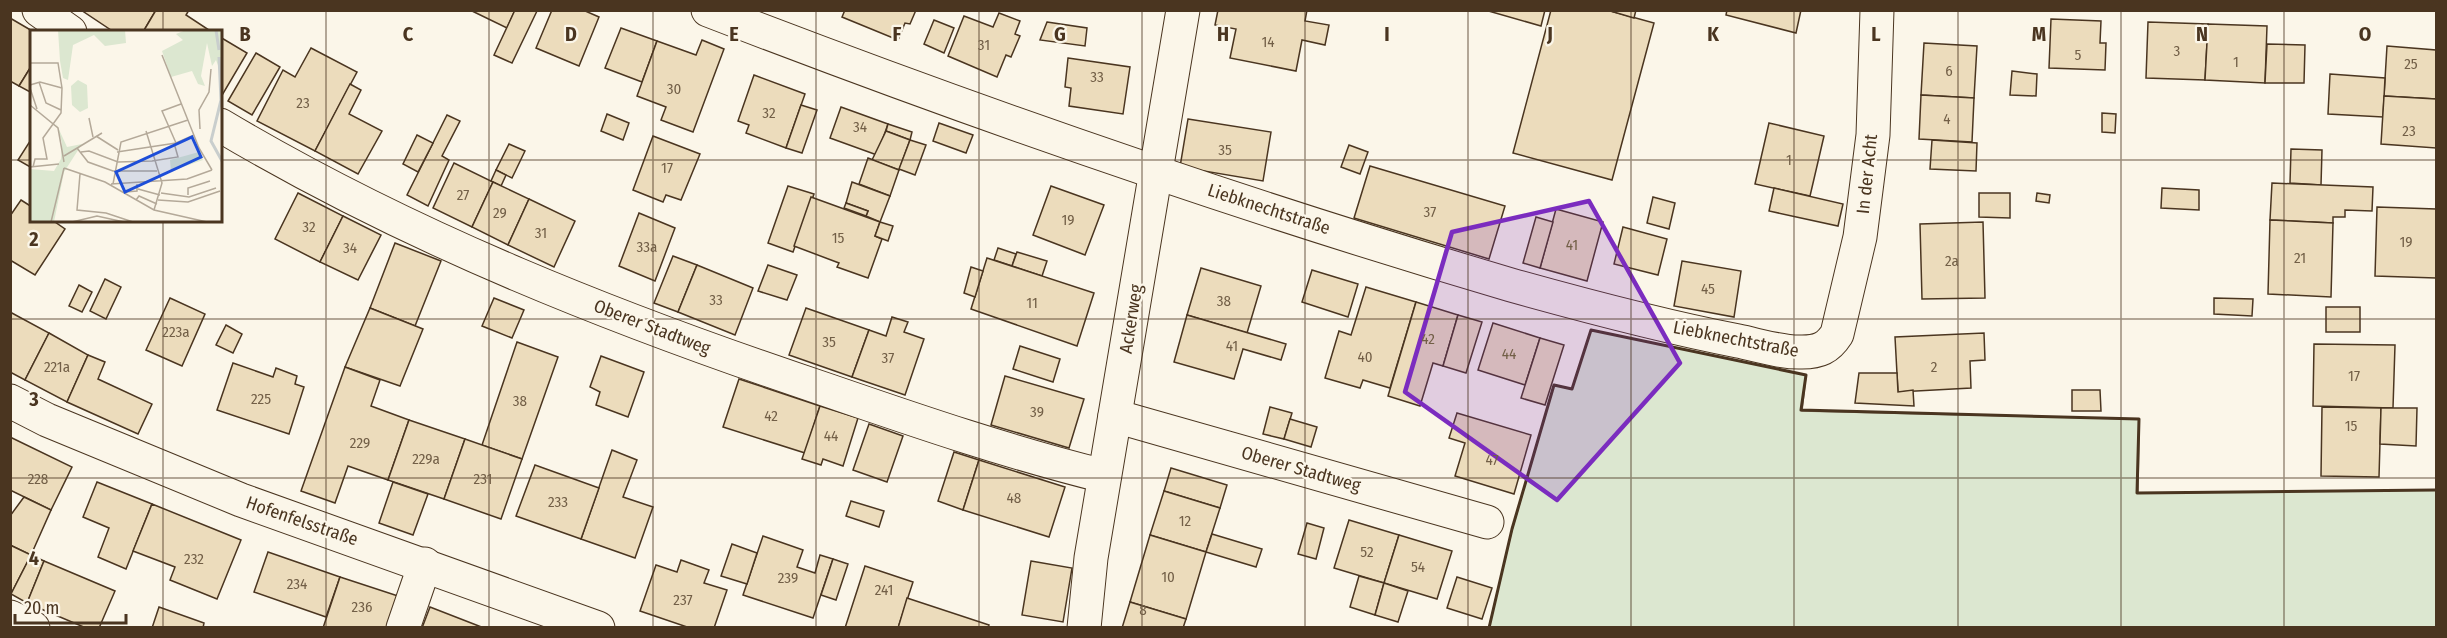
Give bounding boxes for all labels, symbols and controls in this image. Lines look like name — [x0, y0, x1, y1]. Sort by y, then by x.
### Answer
text: B — [239, 22, 251, 46]
text: C — [403, 22, 414, 46]
text: D — [565, 22, 577, 46]
text: E — [729, 22, 739, 46]
text: F — [893, 22, 902, 46]
text: G — [1054, 22, 1066, 46]
text: H — [1217, 22, 1229, 46]
text: I — [1384, 22, 1390, 46]
text: J — [1546, 22, 1553, 46]
text: K — [1707, 22, 1719, 46]
text: L — [1871, 22, 1881, 46]
text: M — [2032, 22, 2046, 46]
text: N — [2196, 22, 2208, 46]
text: O — [2359, 22, 2371, 46]
inset map — [30, 30, 222, 222]
house number: 14 — [1261, 33, 1275, 51]
house number: 31 — [978, 36, 990, 54]
house number: 3 — [2174, 42, 2181, 60]
house number: 5 — [2075, 46, 2082, 64]
house number: 1 — [2233, 53, 2239, 71]
house number: 25 — [2404, 55, 2418, 73]
house number: 6 — [1945, 62, 1953, 80]
house number: 33 — [1090, 68, 1104, 86]
house number: 30 — [667, 80, 681, 98]
house number: 23 — [296, 94, 310, 112]
house number: 32 — [762, 104, 776, 122]
house number: 4 — [1943, 110, 1951, 128]
house number: 34 — [853, 118, 867, 136]
house number: 23 — [2402, 122, 2416, 140]
street label: In der Acht — [1852, 133, 1882, 215]
house number: 35 — [1218, 141, 1232, 159]
house number: 1 — [1786, 151, 1792, 169]
house number: 17 — [661, 159, 673, 177]
street label: Liebknechtstraße — [1205, 179, 1333, 239]
house number: 27 — [457, 186, 469, 204]
house number: 37 — [1424, 203, 1436, 221]
house number: 29 — [493, 204, 507, 222]
house number: 19 — [1061, 211, 1075, 229]
house number: 32 — [302, 218, 316, 236]
house number: 31 — [535, 224, 547, 242]
text: 2 — [28, 227, 39, 251]
house number: 15 — [832, 229, 844, 247]
house number: 19 — [2399, 233, 2413, 251]
house number: 41 — [1566, 236, 1578, 254]
house number: 33a — [637, 238, 657, 256]
house number: 34 — [343, 239, 357, 257]
house number: 21 — [2294, 249, 2306, 267]
house number: 2a — [1945, 252, 1959, 270]
house number: 45 — [1701, 280, 1715, 298]
street label: Ackerweg — [1115, 282, 1147, 355]
house number: 33 — [709, 291, 723, 309]
house number: 38 — [1217, 292, 1231, 310]
house number: 11 — [1026, 294, 1038, 312]
street label: Oberer Stadtweg — [591, 295, 714, 360]
street label: Liebknechtstraße — [1671, 316, 1801, 362]
house number: 223a — [162, 323, 190, 341]
house number: 42 — [1421, 330, 1435, 348]
house number: 35 — [822, 333, 836, 351]
house number: 41 — [1226, 337, 1238, 355]
house number: 44 — [1502, 345, 1516, 363]
house number: 40 — [1357, 348, 1373, 366]
house number: 37 — [882, 349, 894, 367]
house number: 221a — [44, 358, 70, 376]
house number: 2 — [1931, 358, 1938, 376]
house number: 17 — [2348, 367, 2360, 385]
text: 3 — [28, 387, 39, 411]
house number: 225 — [251, 390, 271, 408]
house number: 38 — [513, 392, 527, 410]
house number: 39 — [1030, 403, 1044, 421]
house number: 42 — [764, 407, 778, 425]
house number: 15 — [2345, 417, 2357, 435]
house number: 44 — [824, 427, 838, 445]
house number: 229 — [350, 434, 370, 452]
street label: Oberer Stadtweg — [1239, 441, 1364, 497]
house number: 229a — [412, 450, 440, 468]
house number: 47 — [1485, 451, 1499, 469]
house number: 228 — [28, 470, 48, 488]
house number: 231 — [474, 470, 492, 488]
house number: 48 — [1007, 489, 1021, 507]
street label: Hofenfelsstraße — [243, 492, 361, 551]
house number: 233 — [548, 493, 568, 511]
house number: 12 — [1179, 512, 1192, 530]
house number: 52 — [1360, 543, 1374, 561]
text: 4 — [29, 546, 39, 570]
house number: 232 — [184, 550, 204, 568]
house number: 54 — [1411, 558, 1425, 576]
house number: 10 — [1161, 568, 1175, 586]
house number: 239 — [778, 569, 798, 587]
house number: 234 — [287, 575, 307, 593]
house number: 241 — [875, 581, 893, 599]
scale bar — [15, 587, 126, 625]
house number: 237 — [673, 591, 693, 609]
text: 20 m — [24, 597, 59, 619]
house number: 236 — [352, 598, 372, 616]
house number: 8 — [1139, 601, 1147, 619]

